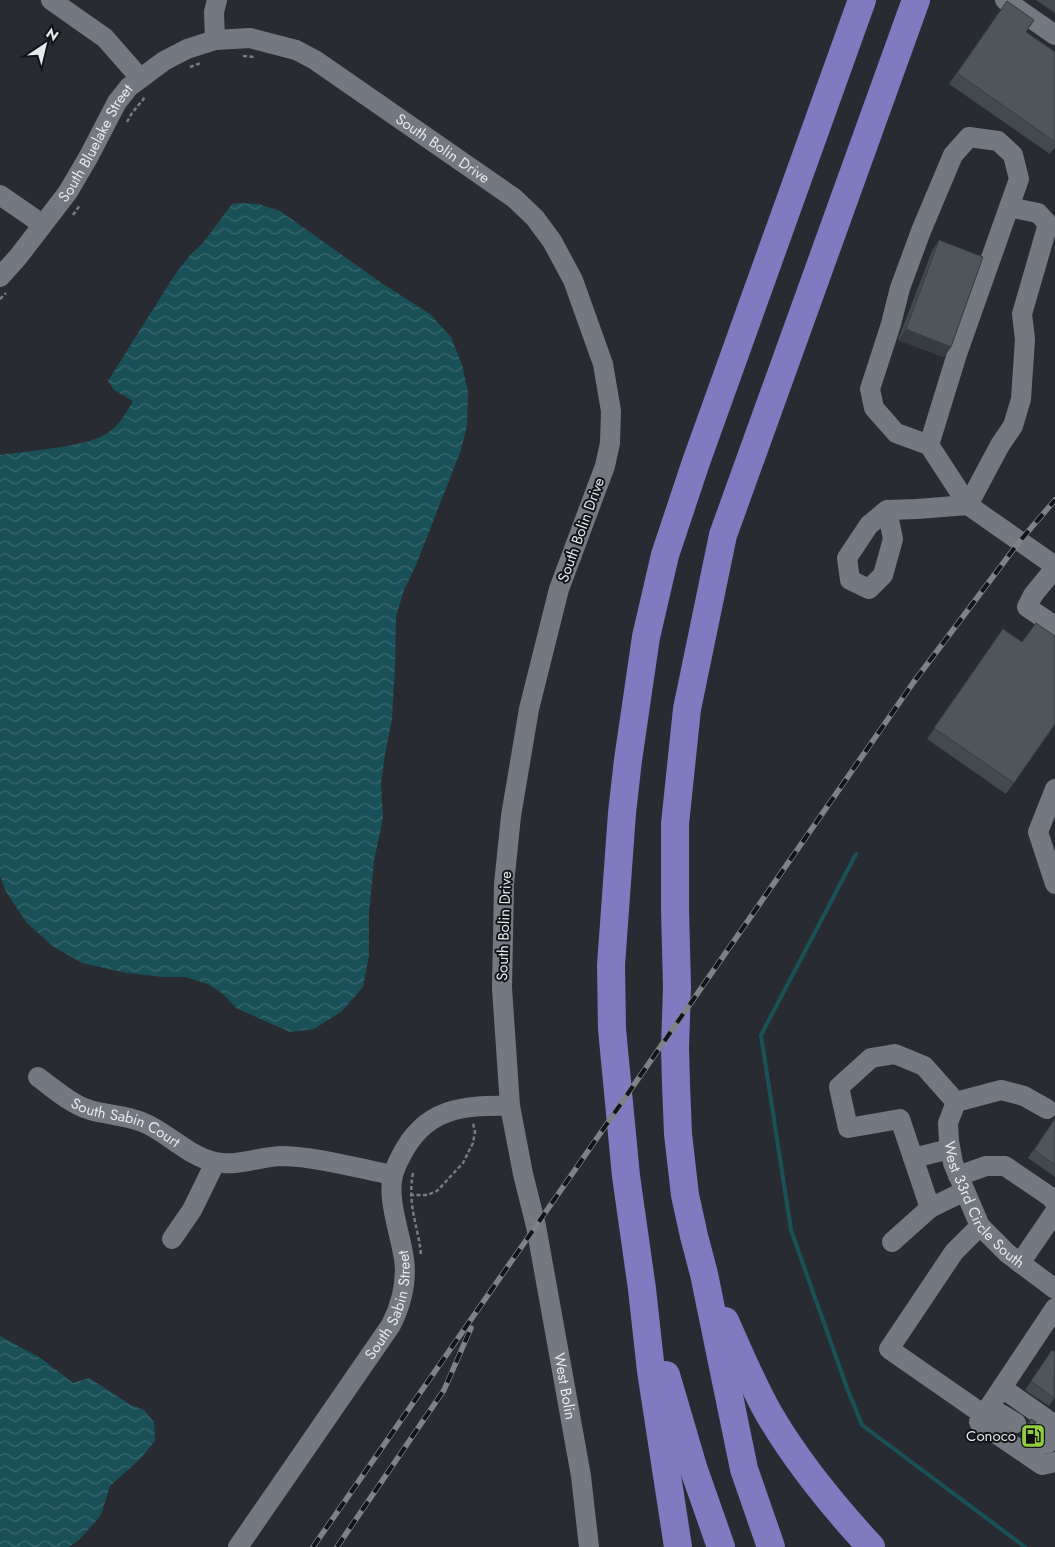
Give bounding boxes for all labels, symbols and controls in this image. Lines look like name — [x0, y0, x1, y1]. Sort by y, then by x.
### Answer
north arrow — [20, 20, 70, 70]
text: N — [42, 23, 63, 46]
street label: South Bluelake Street — [53, 79, 138, 207]
street label: South Bolin Drive — [391, 108, 494, 189]
street label: South Bolin Drive — [552, 474, 610, 585]
street label: South Bolin Drive — [491, 870, 517, 981]
street label: South Sabin Court — [67, 1092, 185, 1153]
street label: West 33rd Circle South — [938, 1140, 1029, 1273]
street label: South Sabin Street — [359, 1248, 416, 1364]
street label: West Bolin — [548, 1351, 582, 1421]
fuel station icon: Conoco — [1020, 1423, 1046, 1449]
place label: Conoco — [966, 1425, 1016, 1447]

